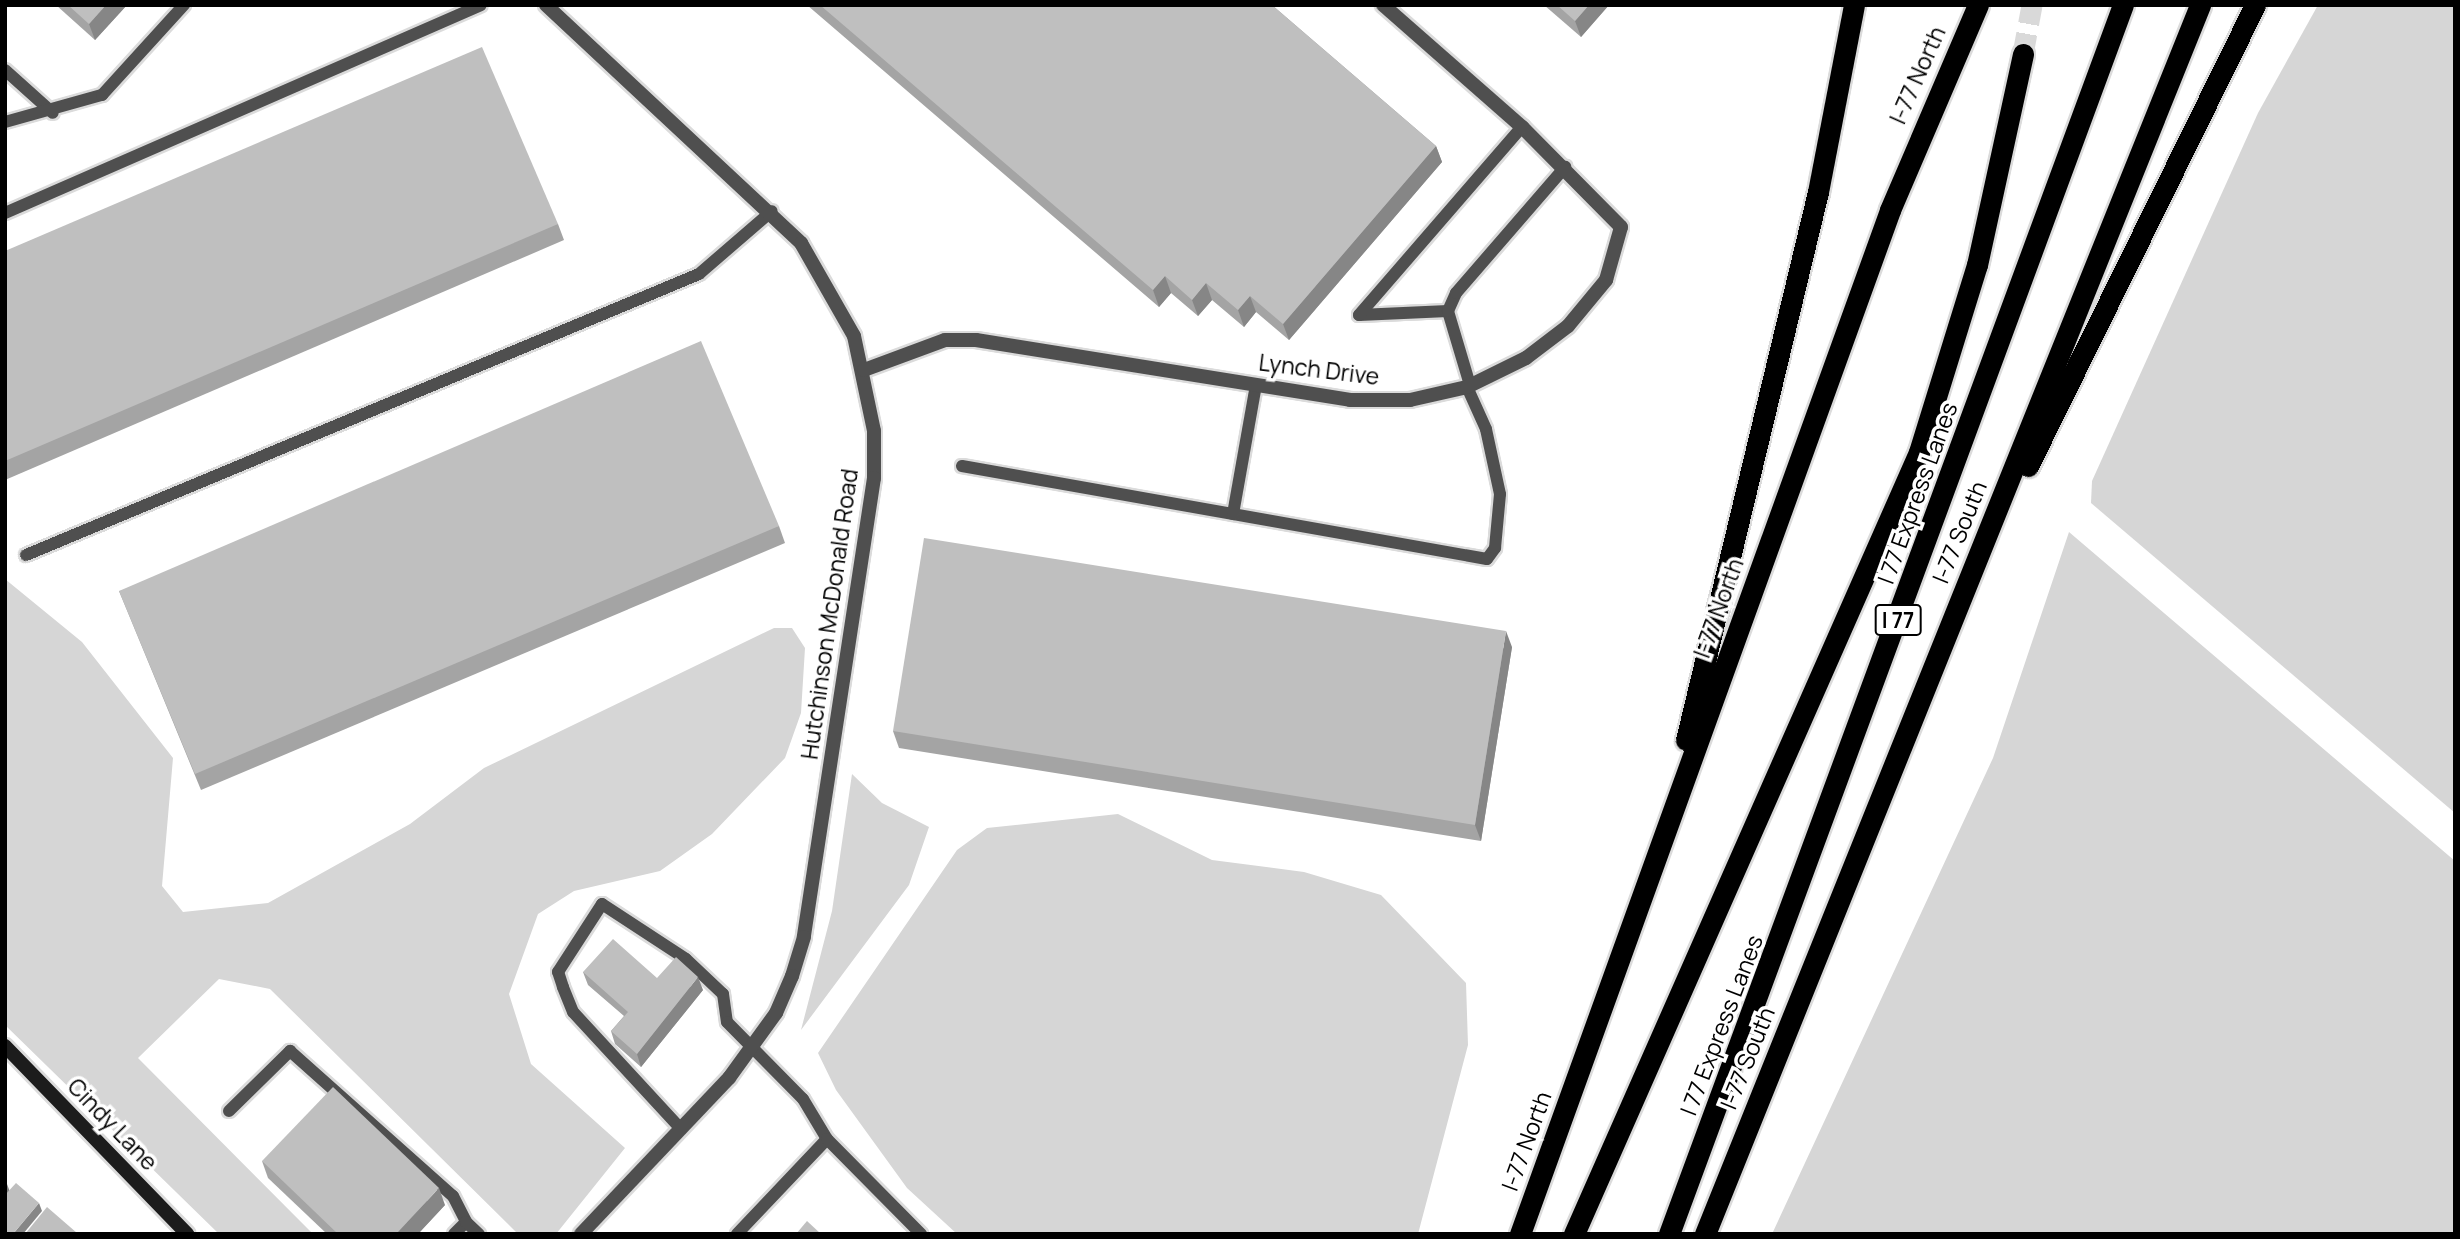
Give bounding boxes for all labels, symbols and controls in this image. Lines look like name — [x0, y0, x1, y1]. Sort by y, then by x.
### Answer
street label: I-77 North — [1883, 22, 1951, 128]
street label: Lynch Drive — [1257, 348, 1381, 390]
street label: I 77 Express Lanes — [1871, 399, 1963, 587]
street label: Hutchinson McDonald Road — [795, 467, 863, 761]
street label: I-77 South — [1926, 477, 1992, 587]
street label: I-77 North — [1687, 554, 1749, 662]
road number: I 77 — [1874, 602, 1923, 638]
street label: I 77 Express Lanes — [1674, 931, 1768, 1119]
street label: I-77 South — [1714, 1003, 1780, 1113]
street label: Cindy Lane — [62, 1072, 164, 1176]
street label: I-77 North — [1495, 1087, 1557, 1195]

